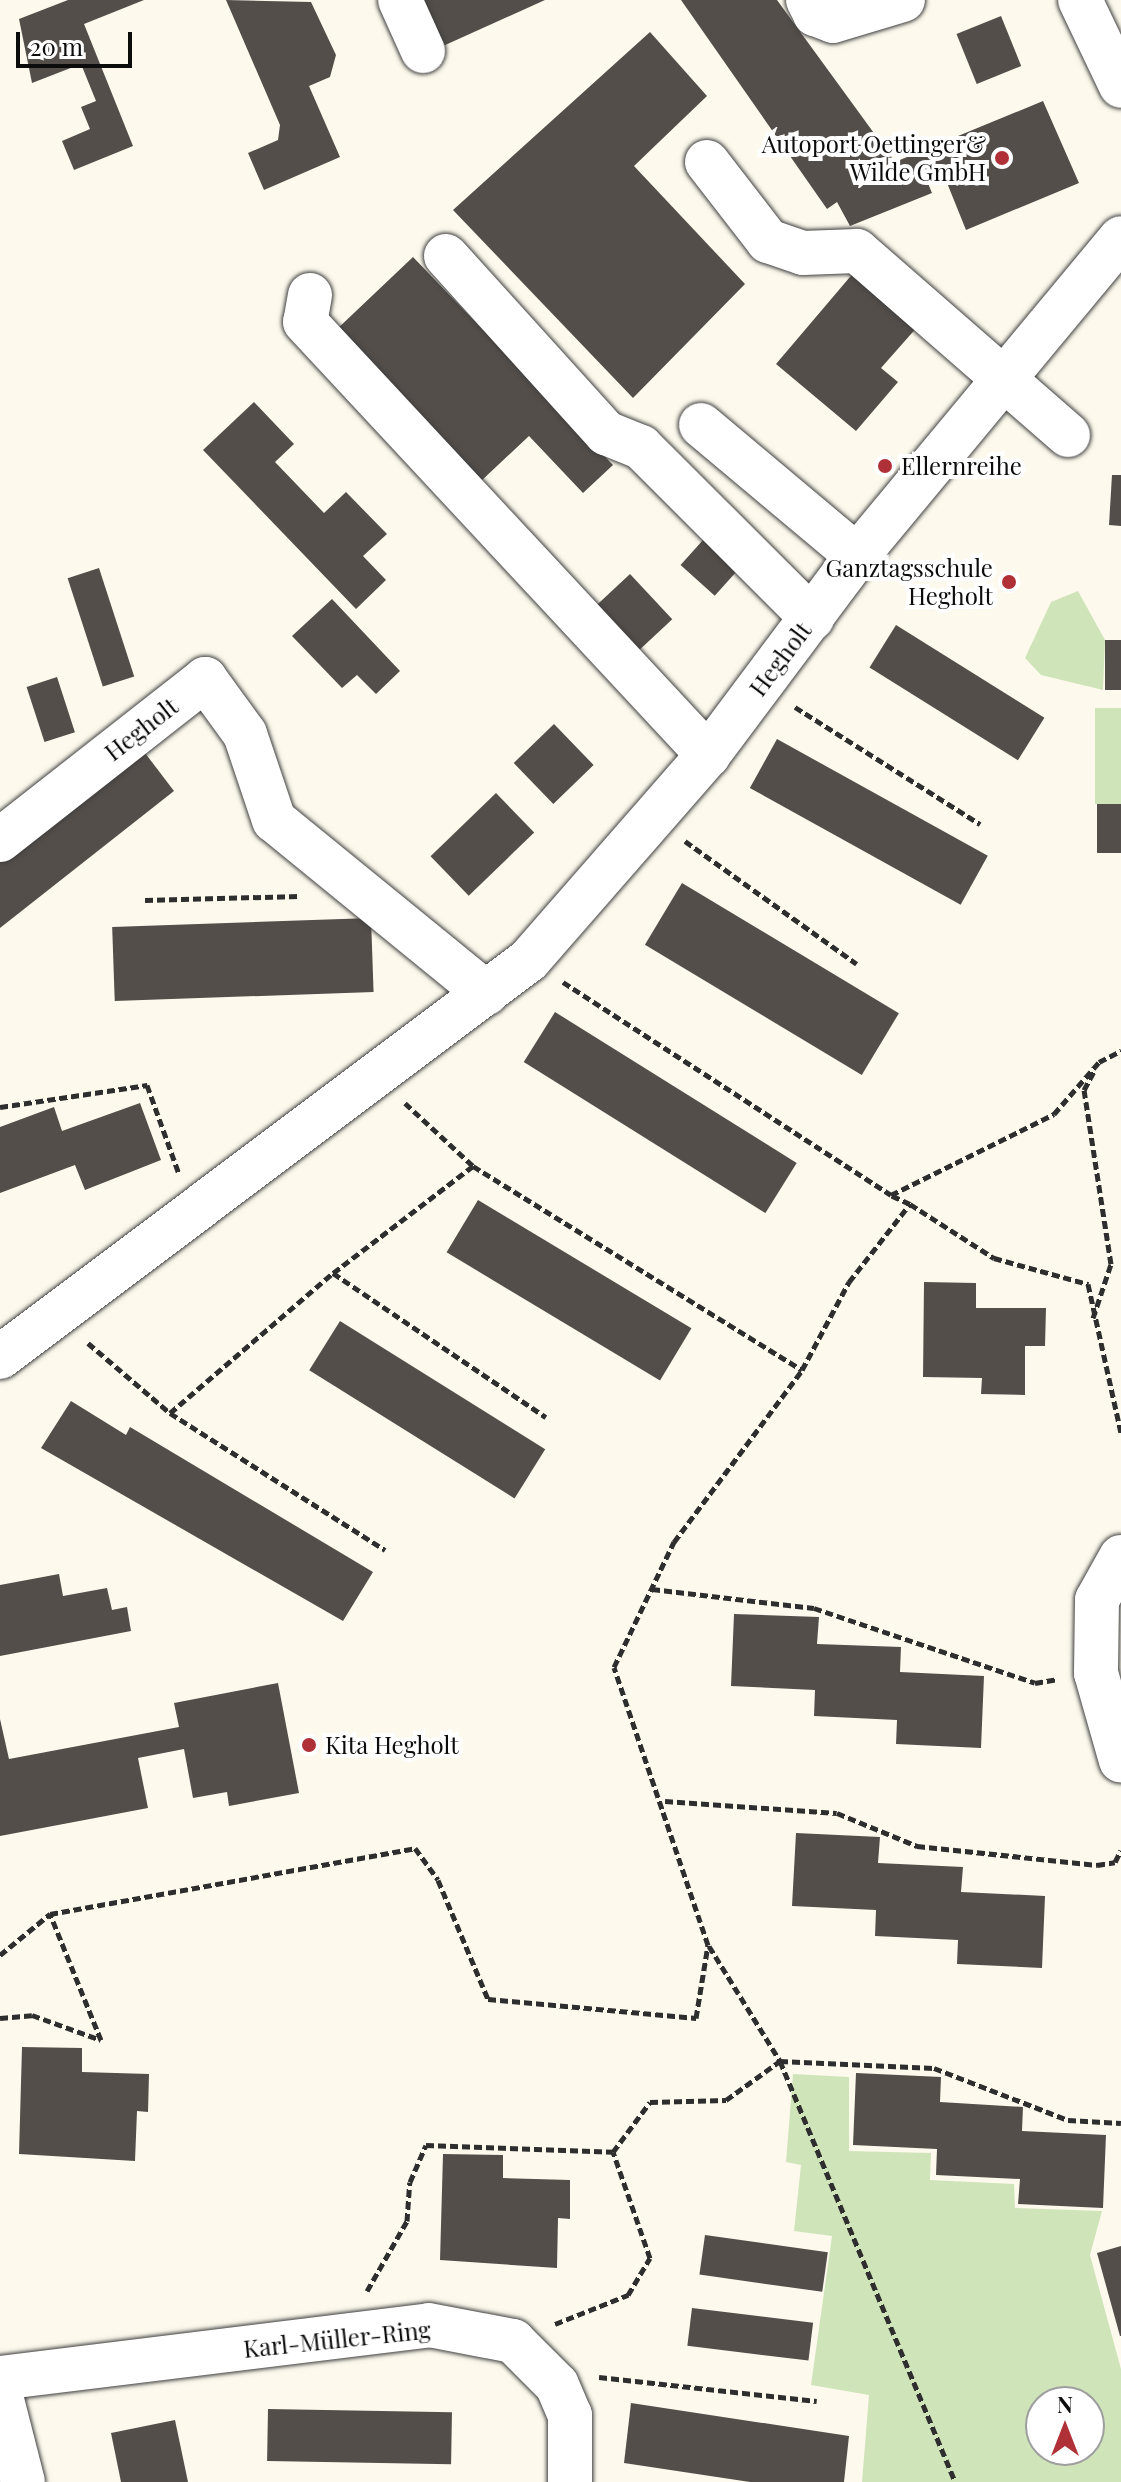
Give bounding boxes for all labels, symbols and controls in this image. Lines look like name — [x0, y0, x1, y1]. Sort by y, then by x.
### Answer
scale bar — [20, 16, 136, 66]
text: 20 m — [30, 30, 83, 62]
place label: Autoport Oettinger& Wilde GmbH — [761, 130, 986, 186]
marker: Autoport Oettinger& Wilde GmbH — [993, 149, 1011, 167]
place label: Ellernreihe — [901, 452, 1022, 480]
marker: Ellernreihe — [876, 457, 894, 475]
place label: Ganztagsschule Hegholt — [826, 554, 993, 610]
marker: Ganztagsschule Hegholt — [1000, 573, 1018, 591]
street label: Hegholt — [743, 616, 817, 702]
street label: Hegholt — [99, 692, 183, 766]
place label: Kita Hegholt — [325, 1731, 459, 1759]
marker: Kita Hegholt — [300, 1736, 318, 1754]
street label: Karl-Müller-Ring — [242, 2315, 432, 2363]
north arrow — [1025, 2386, 1105, 2466]
text: N — [1057, 2389, 1073, 2419]

